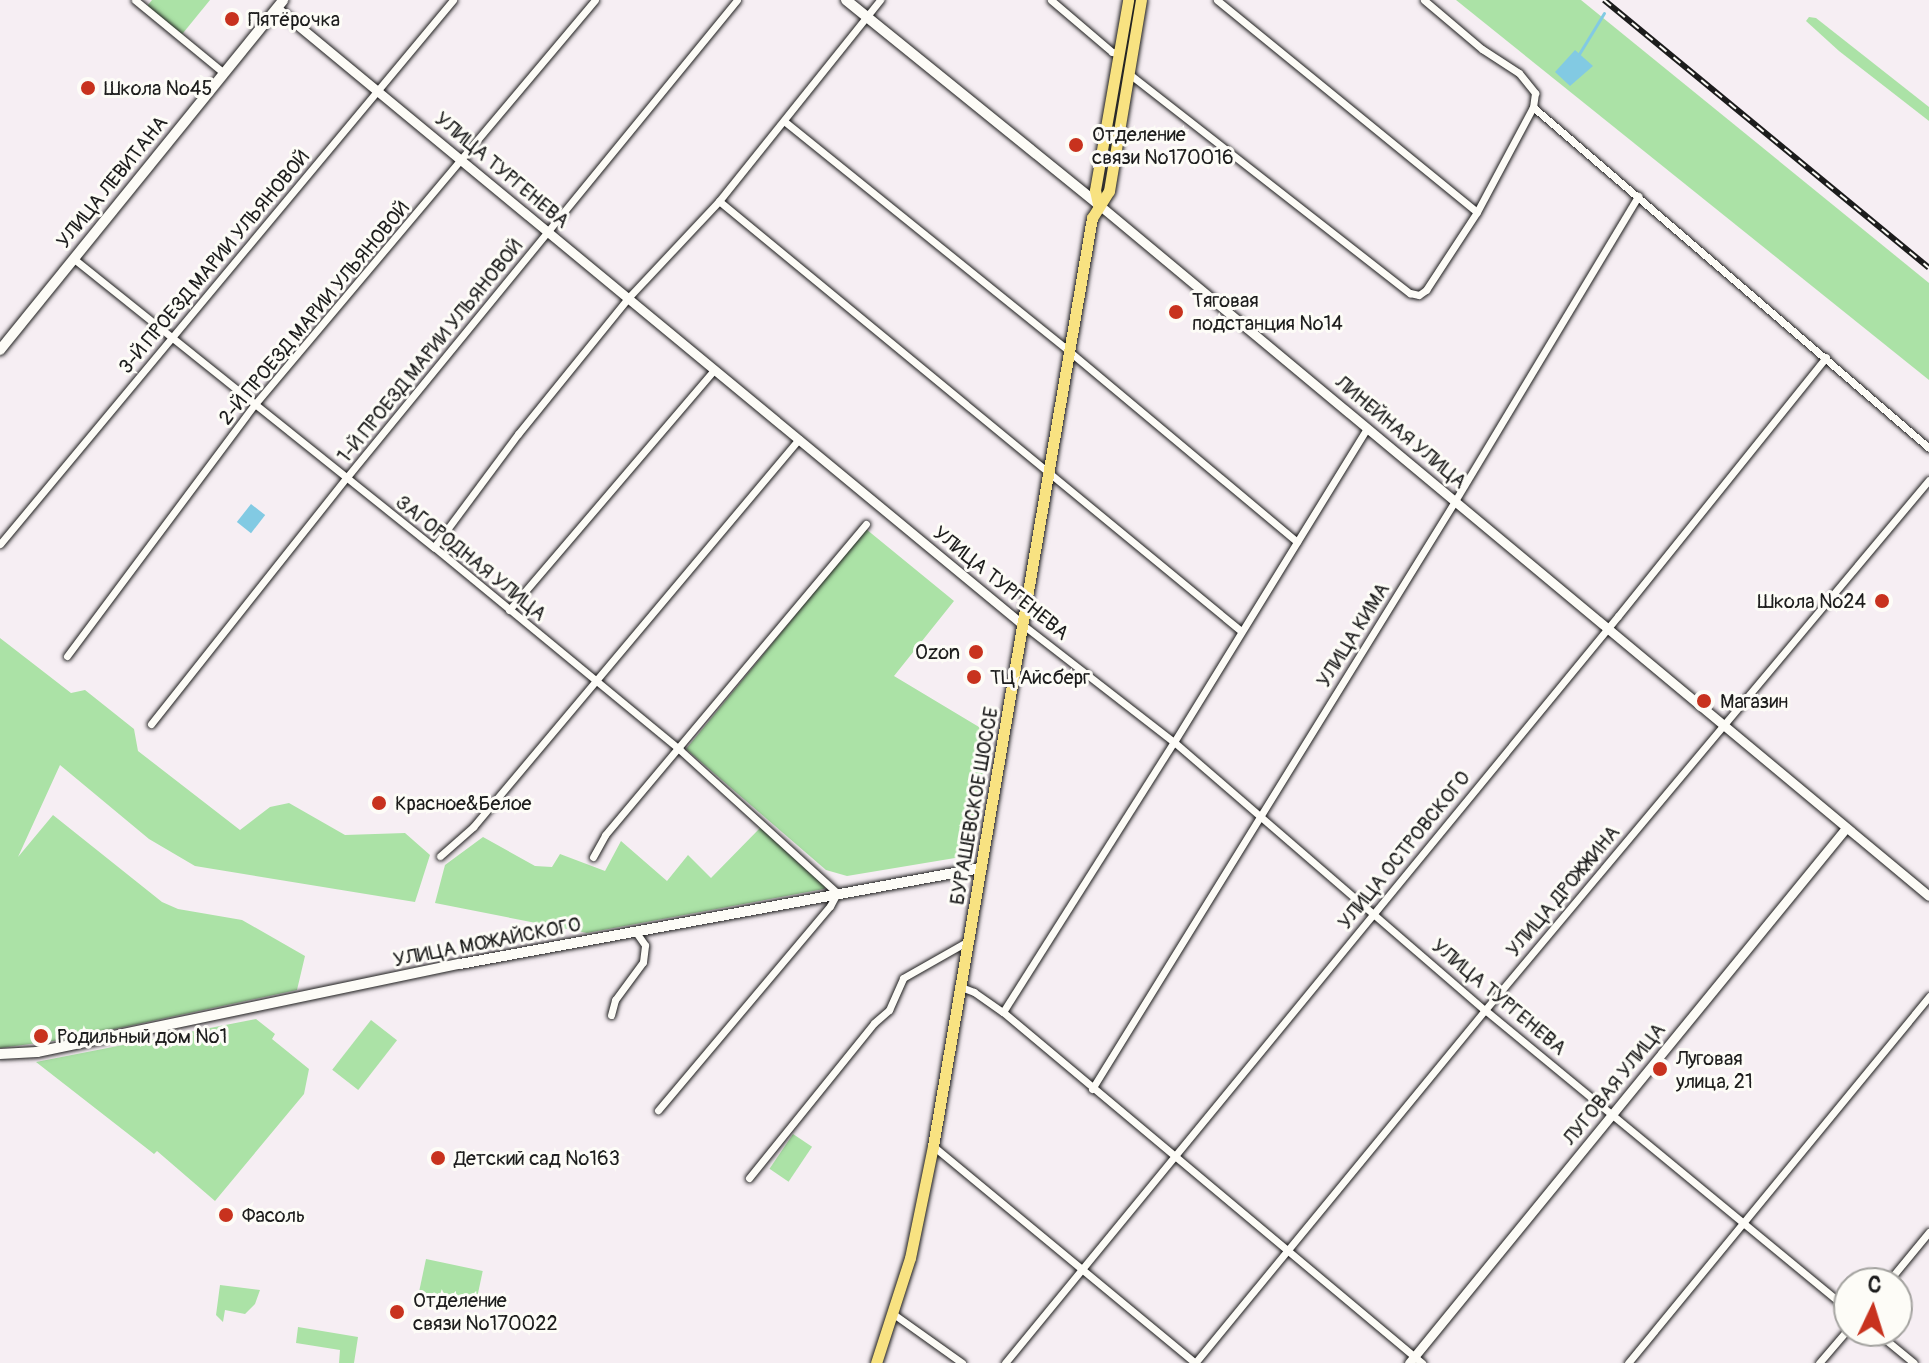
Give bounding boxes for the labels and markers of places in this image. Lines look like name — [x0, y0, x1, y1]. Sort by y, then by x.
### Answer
place label: Пятёрочка — [248, 7, 340, 31]
marker: Пятёрочка — [223, 10, 241, 28]
place label: Школа №45 — [104, 76, 212, 100]
marker: Школа №45 — [79, 79, 97, 97]
place label: Отделение связи №170016 — [1092, 122, 1234, 169]
marker: Отделение связи №170016 — [1067, 136, 1085, 154]
place label: Тяговая подстанция №14 — [1192, 288, 1343, 335]
marker: Тяговая подстанция №14 — [1167, 303, 1185, 321]
place label: Школа №24 — [1757, 589, 1866, 613]
marker: Школа №24 — [1873, 592, 1891, 610]
place label: Ozon — [915, 640, 960, 664]
marker: Ozon — [967, 643, 985, 661]
place label: ТЦ Айсберг — [990, 665, 1090, 689]
marker: ТЦ Айсберг — [965, 668, 983, 686]
place label: Магазин — [1720, 689, 1788, 713]
marker: Магазин — [1695, 692, 1713, 710]
place label: Красное&Белое — [395, 791, 531, 815]
marker: Красное&Белое — [370, 794, 388, 812]
place label: Родильный дом №1 — [57, 1024, 227, 1048]
marker: Родильный дом №1 — [32, 1027, 50, 1045]
place label: Луговая улица, 21 — [1676, 1046, 1753, 1093]
marker: Луговая улица, 21 — [1651, 1060, 1669, 1078]
place label: Детский сад №163 — [454, 1146, 620, 1170]
marker: Детский сад №163 — [429, 1149, 447, 1167]
place label: Фасоль — [242, 1203, 305, 1227]
marker: Фасоль — [217, 1206, 235, 1224]
place label: Отделение связи №170022 — [413, 1288, 558, 1335]
marker: Отделение связи №170022 — [388, 1303, 406, 1321]

